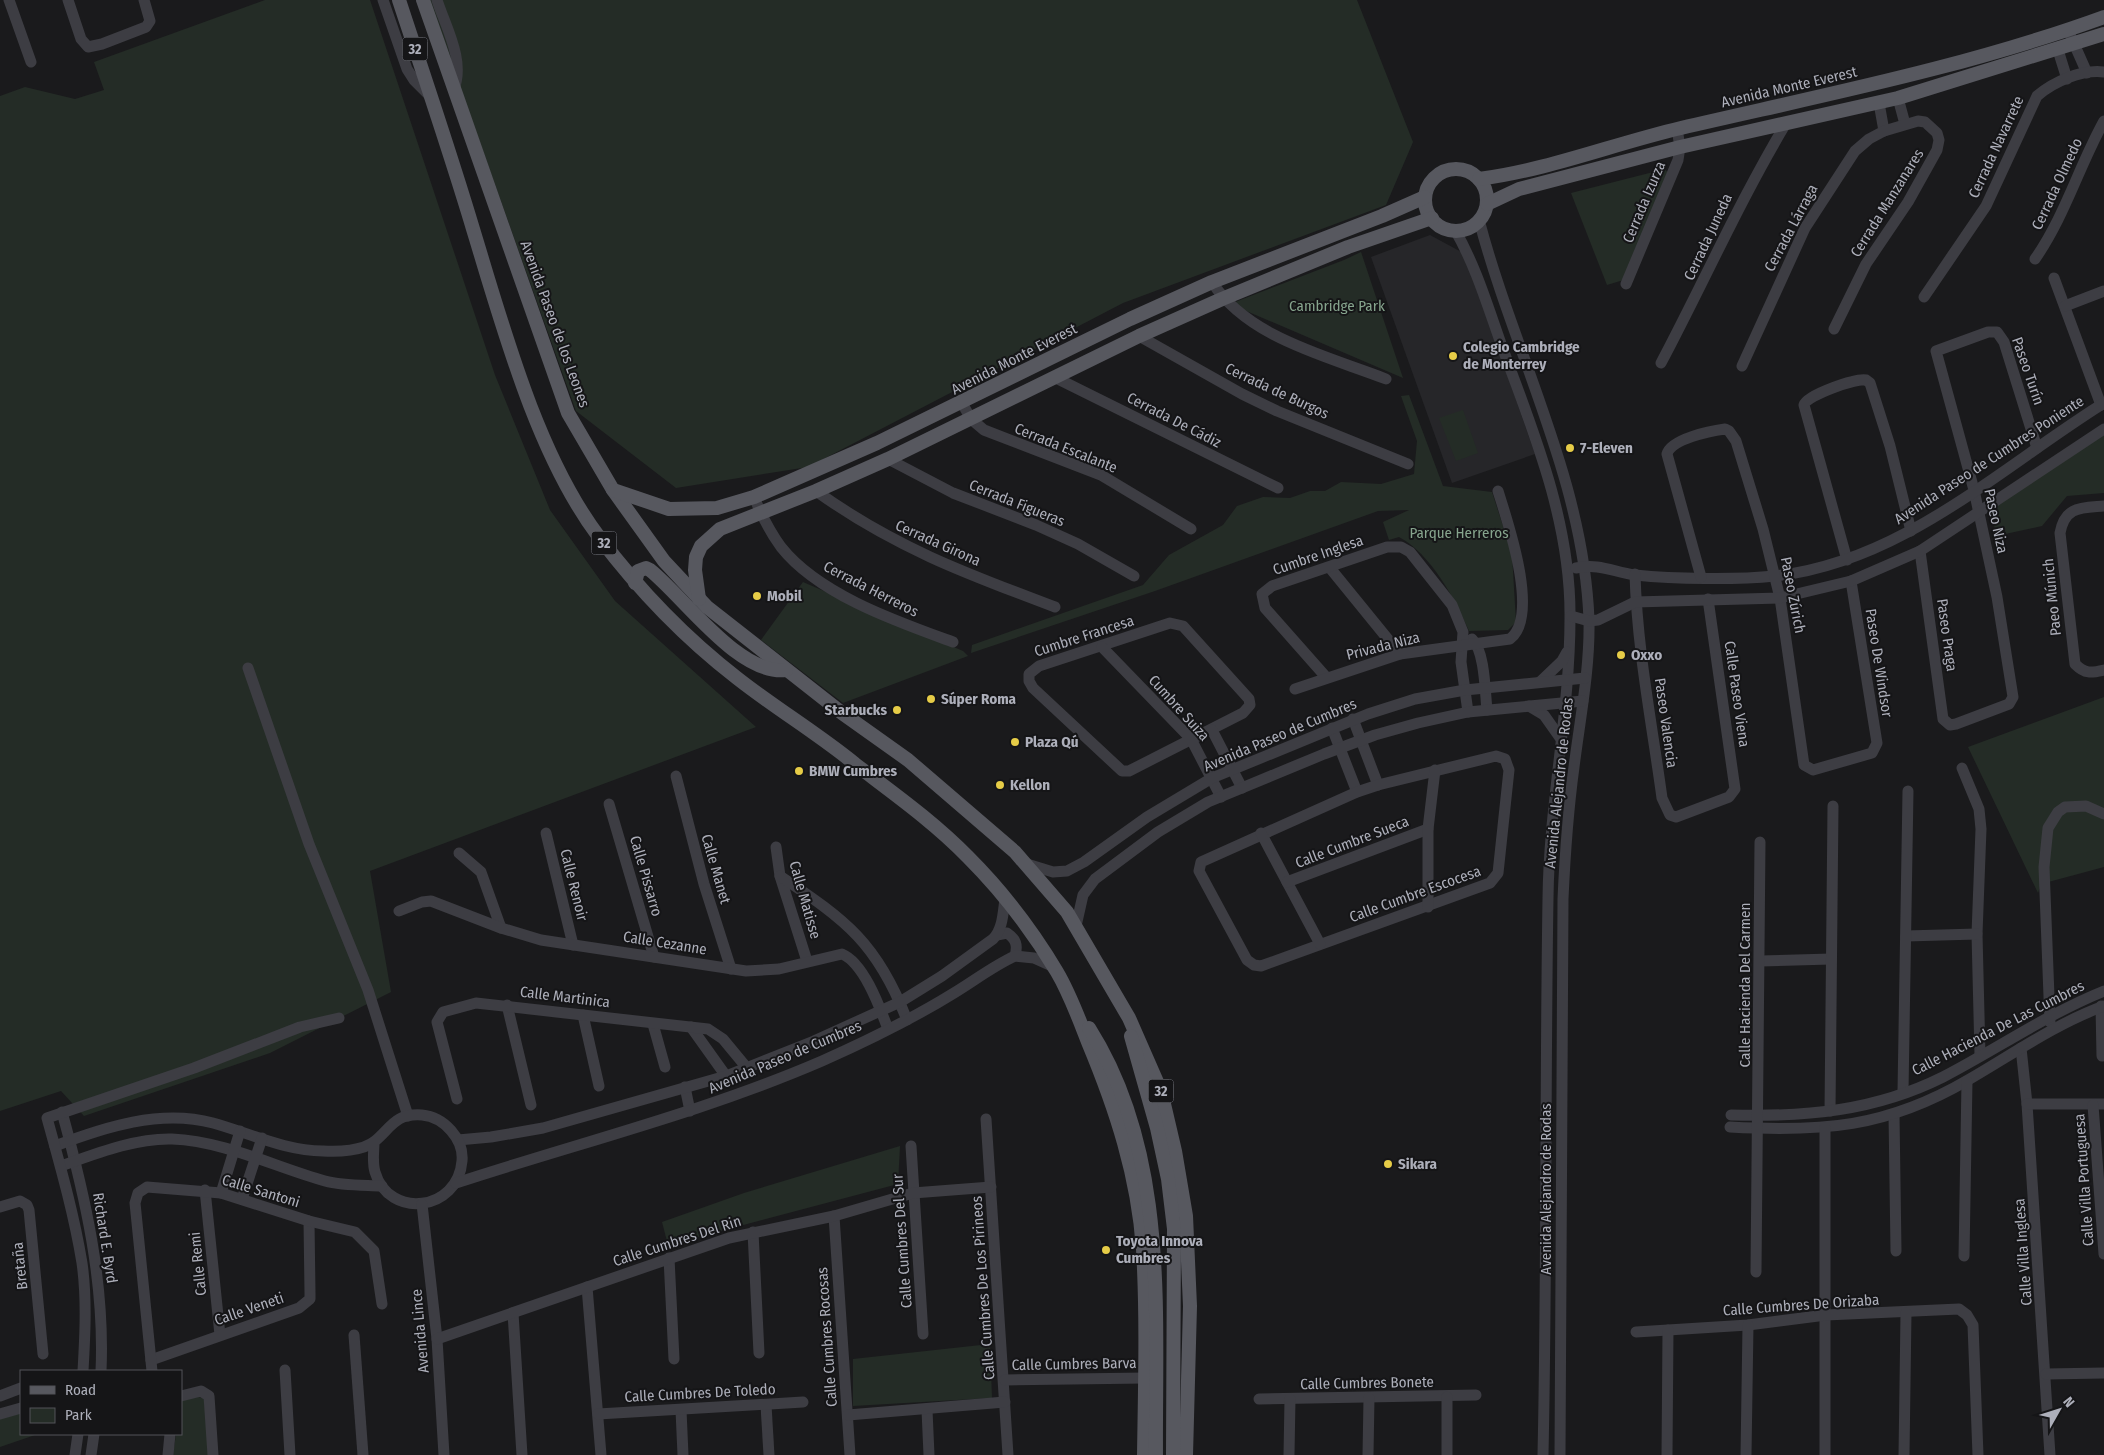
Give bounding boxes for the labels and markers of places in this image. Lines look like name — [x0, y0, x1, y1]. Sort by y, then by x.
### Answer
place label: Colegio Cambridge de Monterrey — [1463, 338, 1580, 373]
marker: Colegio Cambridge de Monterrey — [1447, 350, 1459, 362]
place label: 7-Eleven — [1580, 439, 1633, 457]
marker: 7-Eleven — [1564, 442, 1576, 454]
place label: Mobil — [767, 587, 803, 605]
marker: Mobil — [751, 590, 763, 602]
place label: Oxxo — [1631, 646, 1662, 664]
marker: Oxxo — [1615, 649, 1627, 661]
place label: Súper Roma — [941, 690, 1017, 708]
marker: Súper Roma — [925, 693, 937, 705]
place label: Starbucks — [825, 701, 887, 719]
marker: Starbucks — [891, 704, 903, 716]
place label: Plaza Qú — [1025, 733, 1078, 751]
marker: Plaza Qú — [1009, 736, 1021, 748]
place label: BMW Cumbres — [809, 762, 898, 780]
marker: BMW Cumbres — [793, 765, 805, 777]
place label: Kellon — [1010, 776, 1050, 794]
marker: Kellon — [994, 779, 1006, 791]
place label: Sikara — [1398, 1155, 1438, 1173]
marker: Sikara — [1382, 1158, 1394, 1170]
place label: Toyota Innova Cumbres — [1116, 1232, 1204, 1267]
marker: Toyota Innova Cumbres — [1100, 1244, 1112, 1256]

